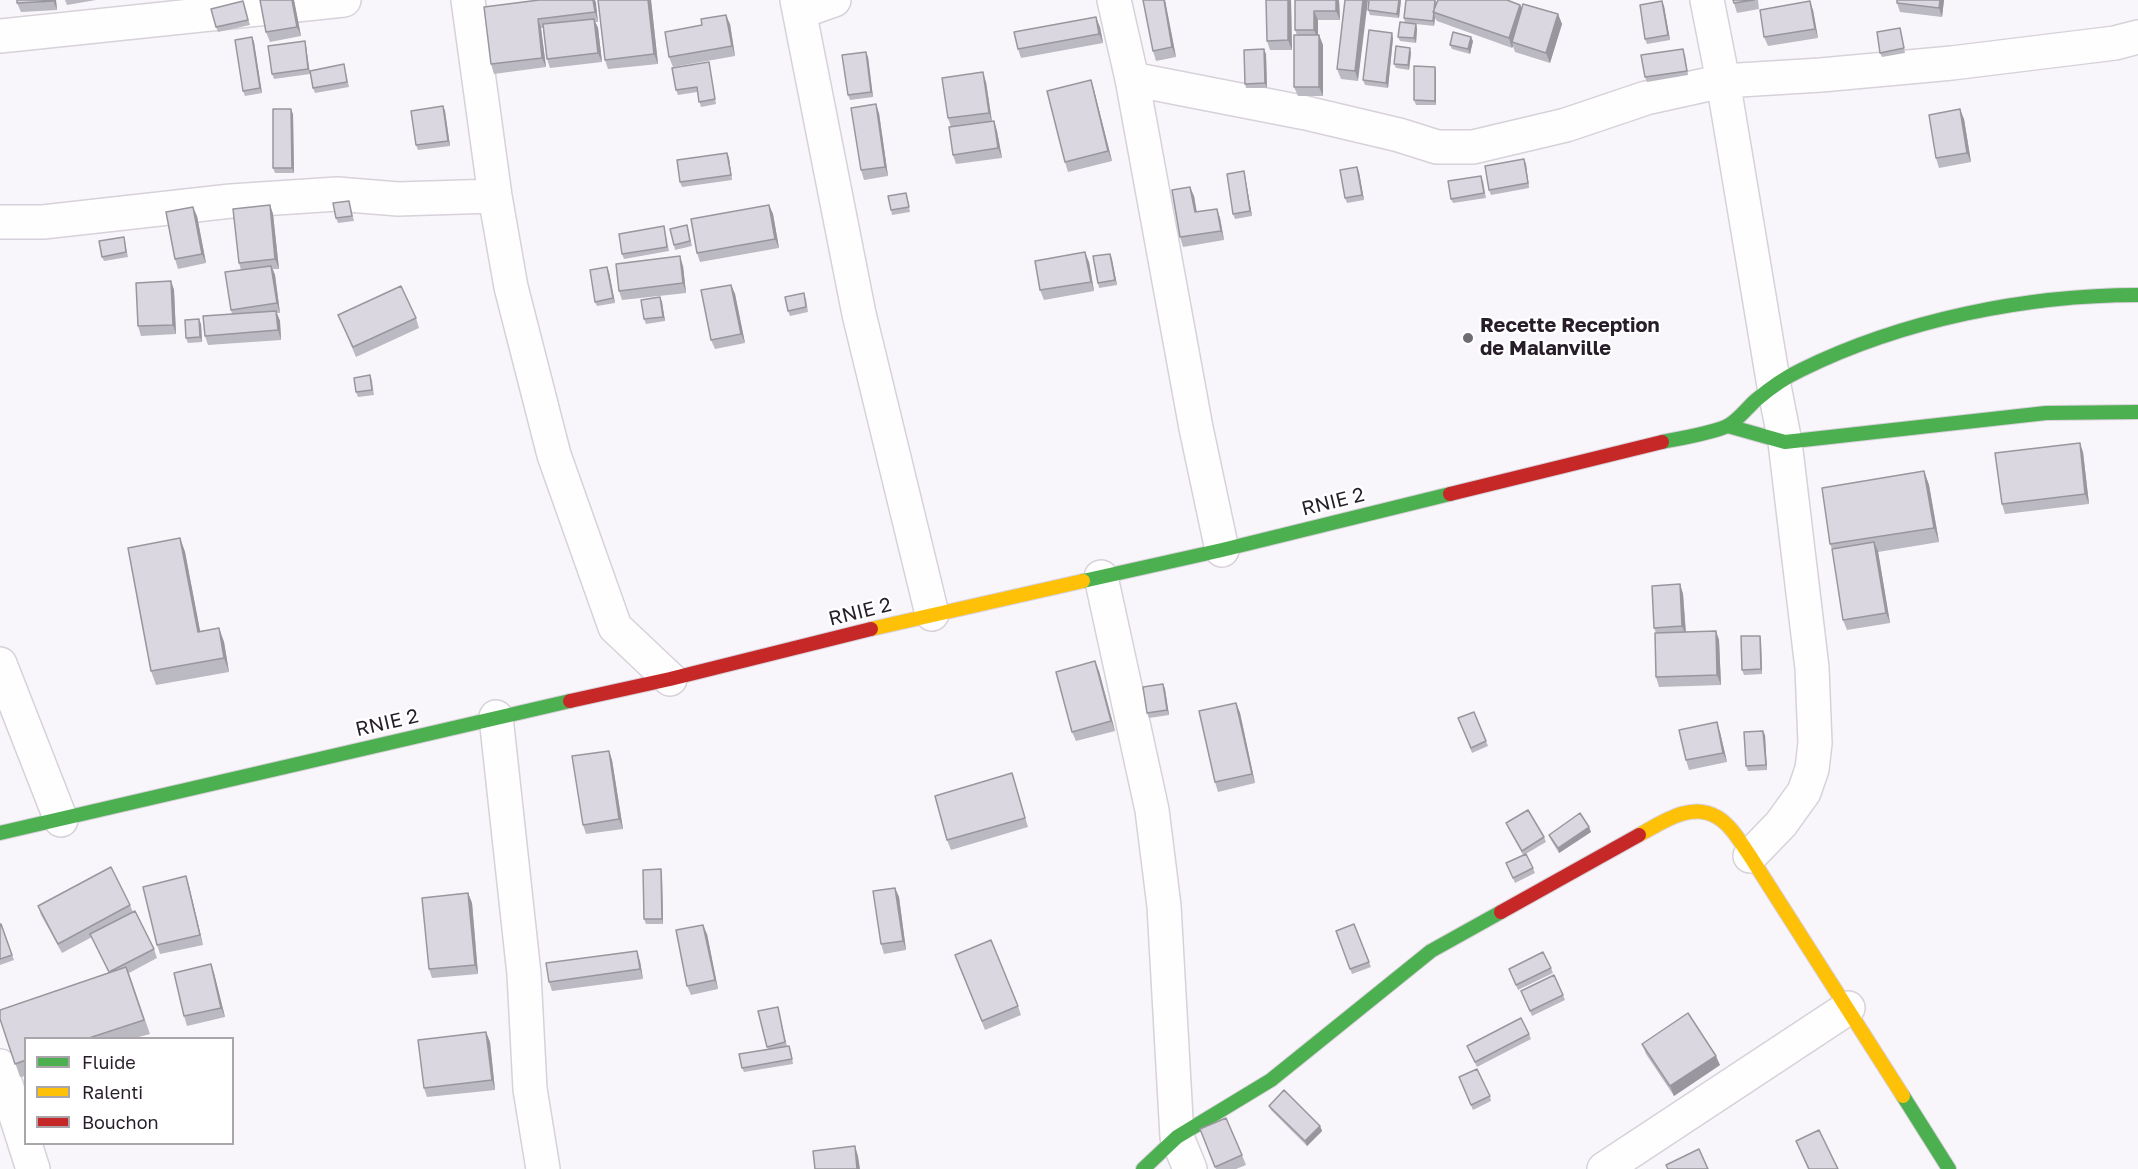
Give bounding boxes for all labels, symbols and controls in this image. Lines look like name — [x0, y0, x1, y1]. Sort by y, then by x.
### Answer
place label: Recette Reception de Malanville — [1480, 314, 1660, 361]
marker: Recette Reception de Malanville — [1461, 331, 1475, 345]
street label: RNIE 2 — [1299, 483, 1367, 521]
street label: RNIE 2 — [826, 593, 894, 631]
street label: RNIE 2 — [353, 704, 421, 742]
legend — [24, 1037, 234, 1145]
text: Fluide — [82, 1051, 136, 1073]
text: Ralenti — [82, 1081, 143, 1103]
text: Bouchon — [82, 1111, 159, 1133]

